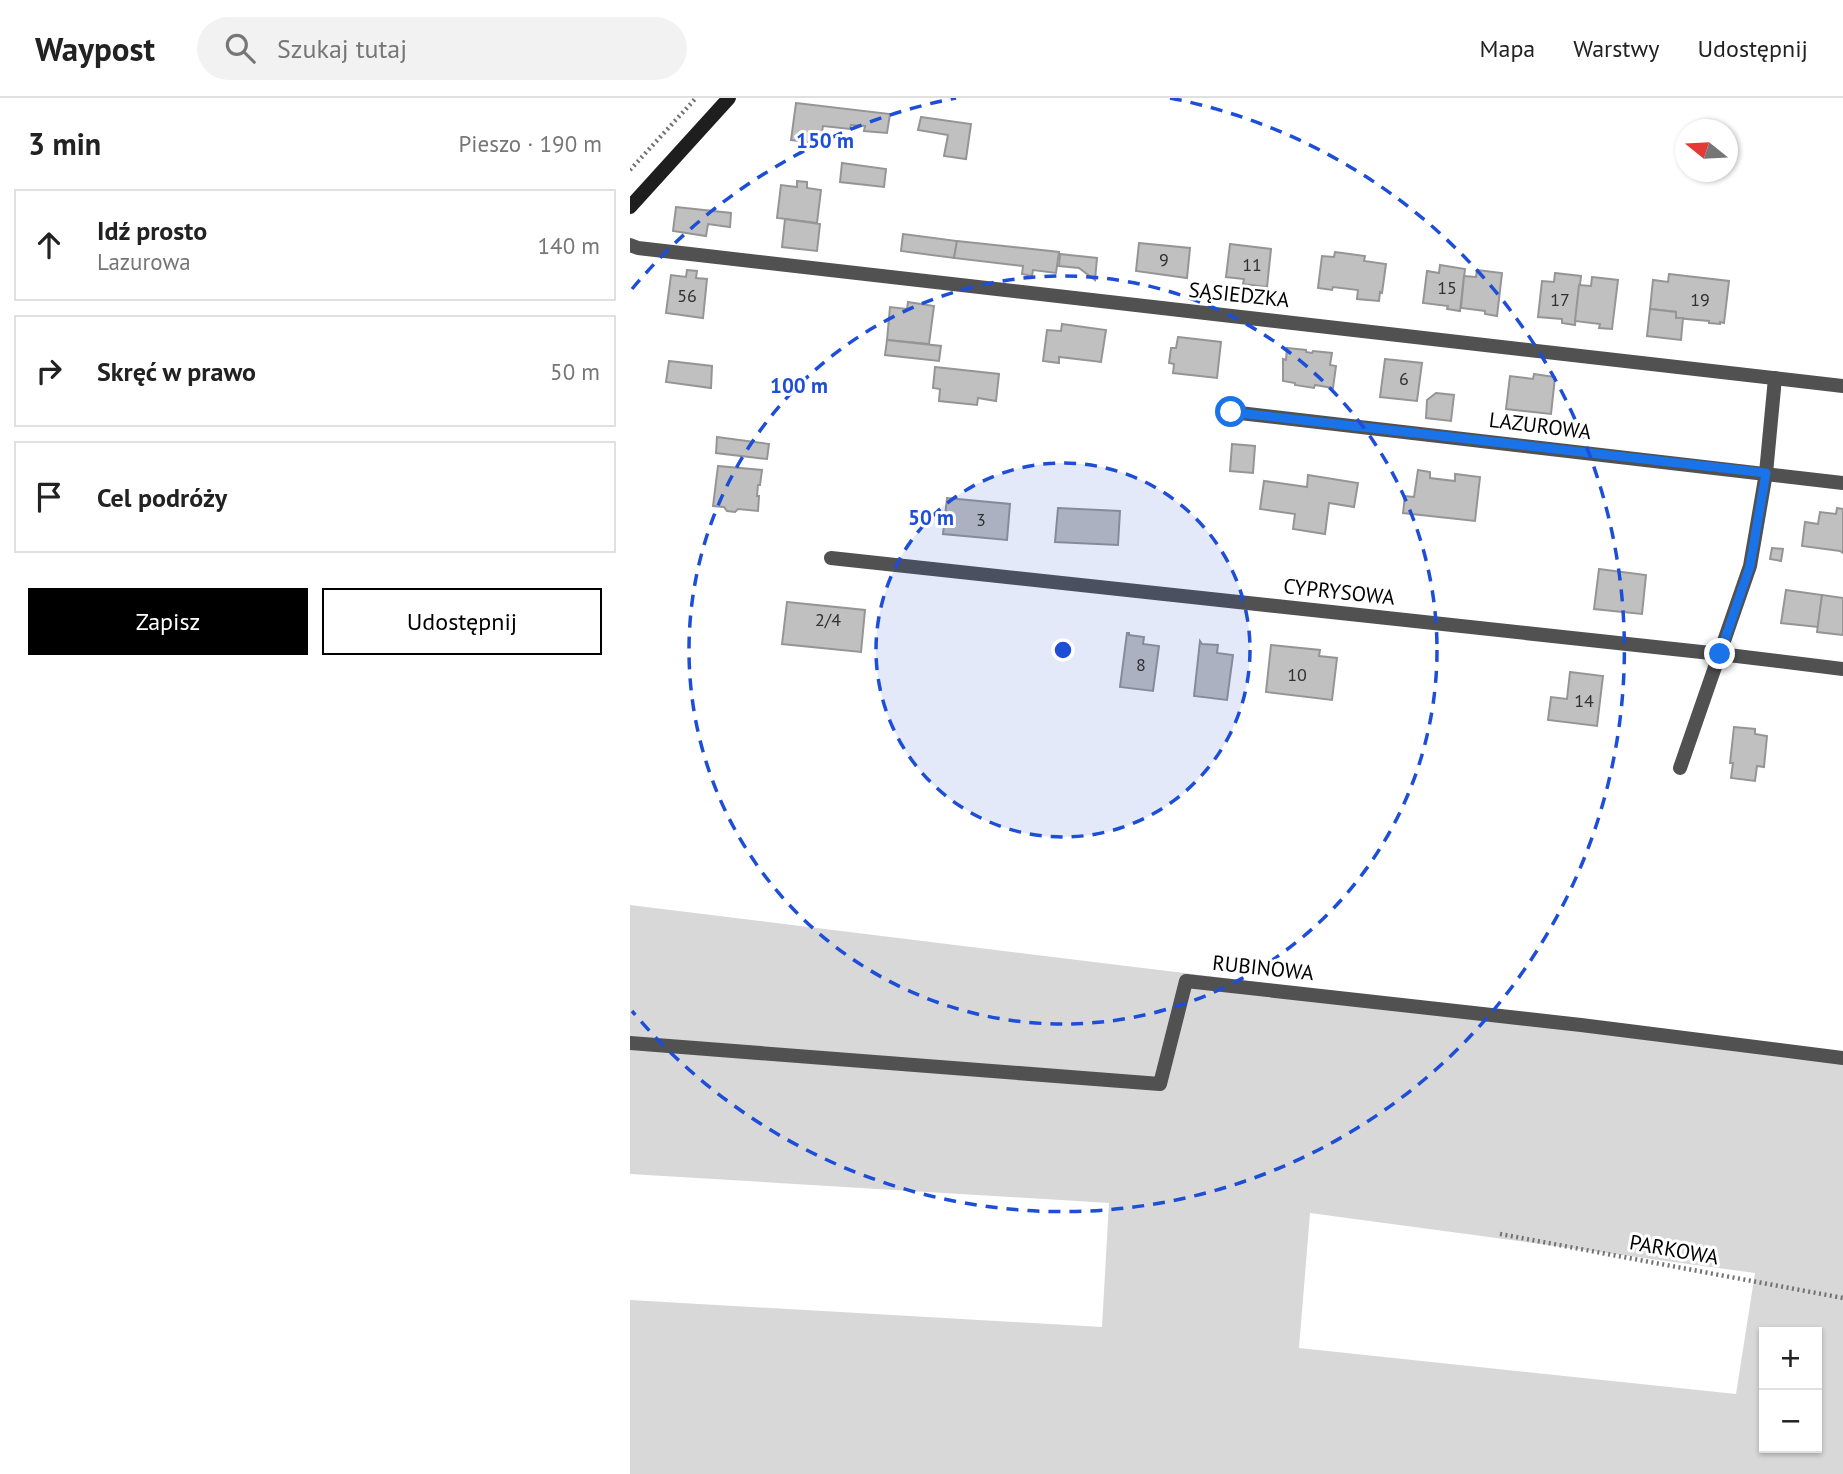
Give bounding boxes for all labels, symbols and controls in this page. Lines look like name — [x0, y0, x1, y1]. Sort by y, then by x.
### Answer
search box — [197, 17, 687, 80]
text: Waypost — [35, 27, 155, 70]
icon: search — [221, 29, 259, 67]
text: Szukaj tutaj — [277, 32, 407, 65]
text: Mapa — [1480, 33, 1535, 64]
text: Warstwy — [1573, 33, 1659, 64]
text: Udostępnij — [1697, 33, 1808, 64]
north arrow — [1675, 119, 1738, 182]
text: 3 min — [28, 124, 101, 163]
text: 150 m — [796, 127, 854, 154]
text: Pieszo · 190 m — [459, 129, 602, 158]
text: Idź prosto — [97, 214, 207, 247]
icon: ahead — [30, 226, 68, 264]
text: 140 m — [538, 231, 600, 260]
text: Lazurowa — [97, 247, 191, 276]
house number: 9 — [1159, 248, 1169, 271]
house number: 11 — [1242, 253, 1262, 276]
street label: SĄSIEDZKA — [1187, 276, 1291, 313]
house number: 15 — [1437, 276, 1457, 299]
house number: 56 — [677, 284, 697, 307]
house number: 17 — [1550, 288, 1570, 311]
house number: 19 — [1690, 288, 1710, 311]
icon: right — [30, 352, 68, 390]
text: Skręć w prawo — [97, 355, 256, 388]
text: 50 m — [550, 357, 600, 386]
house number: 6 — [1399, 367, 1409, 390]
text: 100 m — [770, 372, 828, 399]
route start — [1215, 396, 1246, 427]
street label: LAZUROWA — [1487, 406, 1593, 445]
icon: arrive — [30, 478, 68, 516]
text: Cel podróży — [97, 481, 227, 514]
text: 50 m — [908, 504, 954, 531]
house number: 3 — [976, 508, 986, 531]
street label: CYPRYSOWA — [1282, 572, 1397, 611]
button: Zapisz — [28, 588, 308, 655]
button: Udostępnij — [322, 588, 602, 655]
house number: 2/4 — [815, 608, 841, 631]
centre of rings — [1051, 638, 1075, 662]
route end — [1704, 638, 1735, 669]
house number: 8 — [1136, 653, 1146, 676]
house number: 10 — [1287, 663, 1307, 686]
house number: 14 — [1574, 689, 1594, 712]
street label: RUBINOWA — [1211, 949, 1316, 986]
street label: PARKOWA — [1627, 1228, 1721, 1271]
map controls — [1759, 1327, 1822, 1453]
button: + — [1759, 1327, 1822, 1390]
button: − — [1759, 1390, 1822, 1453]

